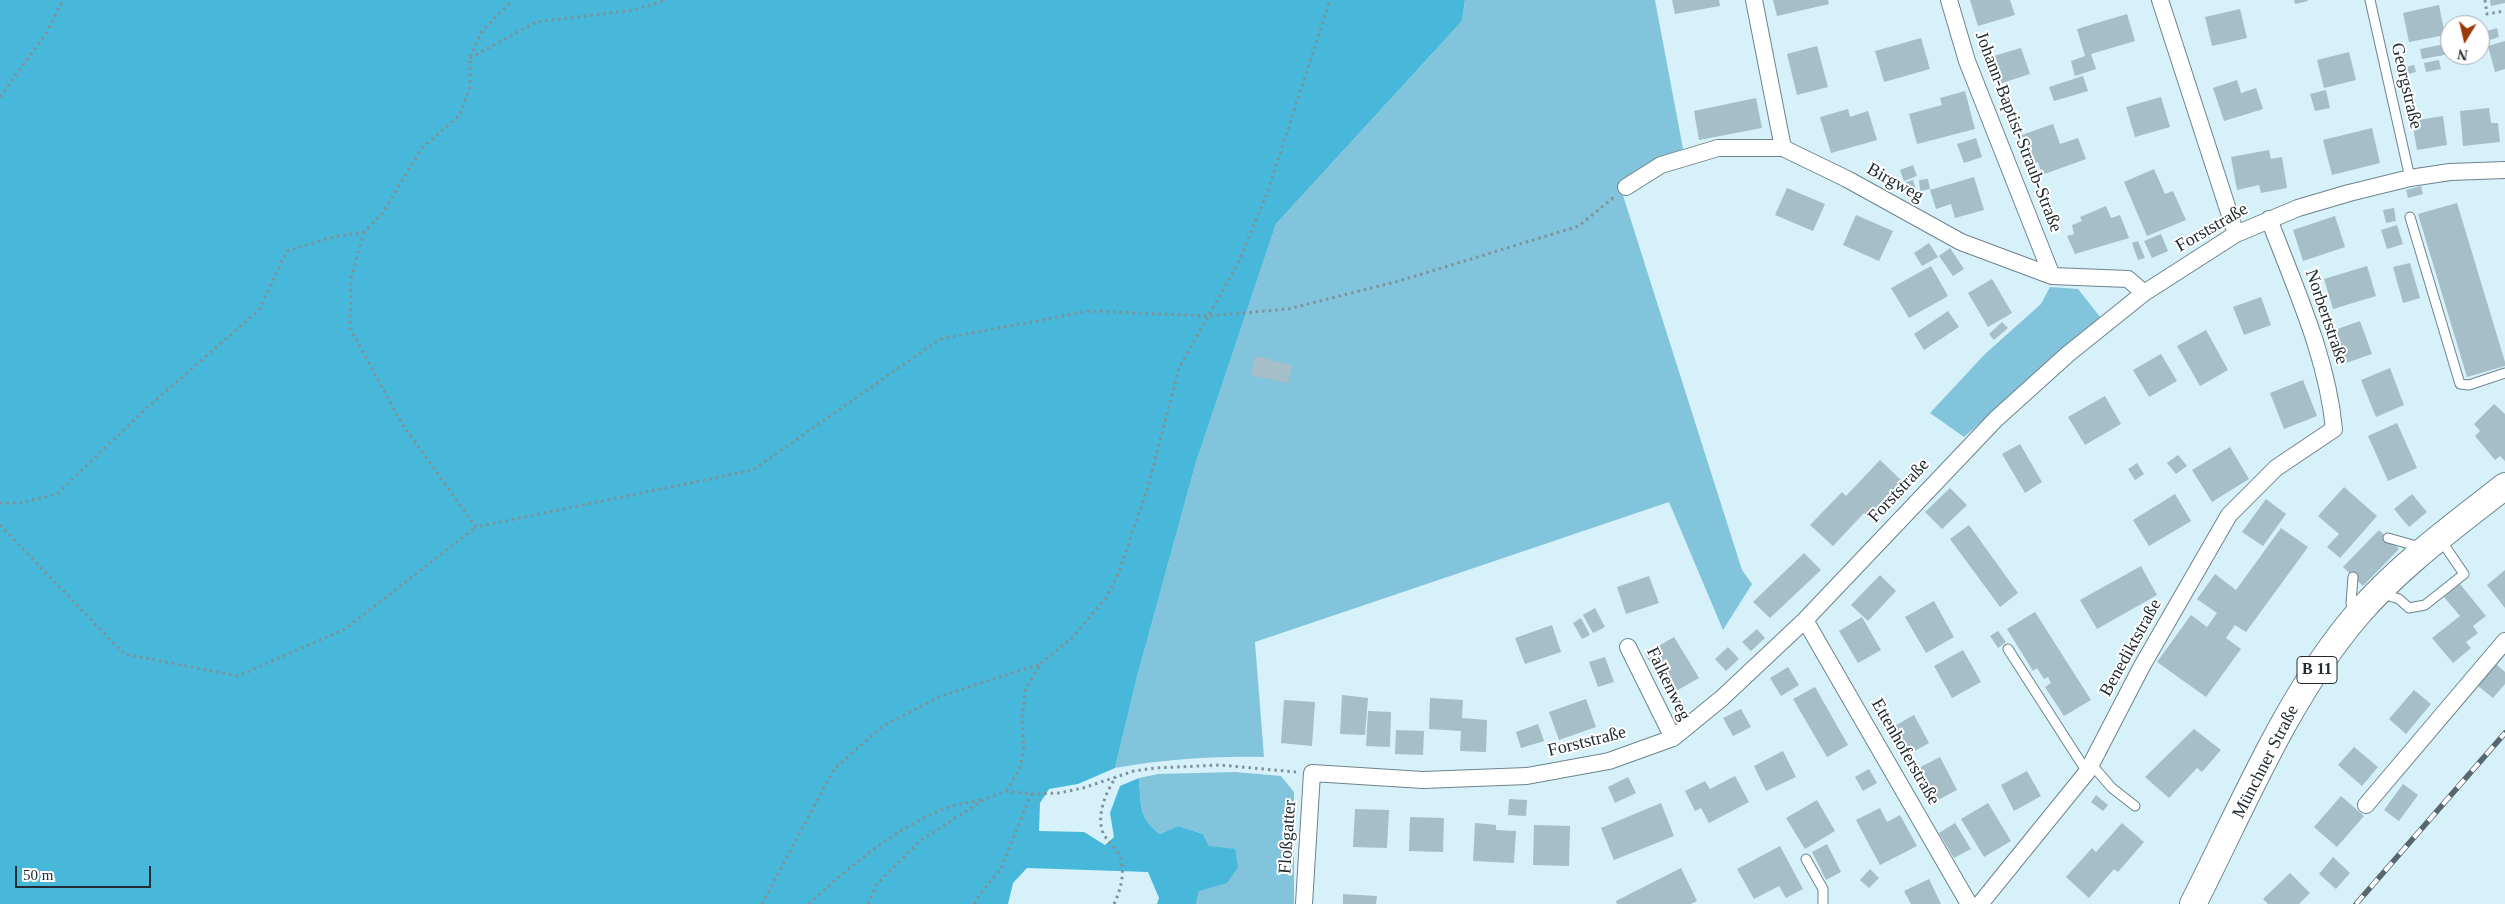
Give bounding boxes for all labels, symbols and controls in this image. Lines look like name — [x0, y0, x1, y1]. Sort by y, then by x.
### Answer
north arrow — [2440, 15, 2490, 65]
street label: Johann-Baptist-Straub-Straße — [1970, 29, 2066, 235]
street label: Georgstraße — [2386, 41, 2426, 131]
text: N — [2457, 46, 2469, 63]
street label: Birgweg — [1863, 159, 1927, 207]
street label: Forststraße — [2172, 199, 2252, 257]
street label: Norbertstraße — [2300, 267, 2352, 367]
street label: Forststraße — [1864, 454, 1934, 528]
street label: Benediktstraße — [2095, 596, 2167, 700]
street label: Falkenweg — [1641, 644, 1695, 724]
road number: B 11 — [2297, 656, 2337, 684]
street label: Ettenhoferstraße — [1866, 695, 1944, 809]
street label: Münchner Straße — [2228, 702, 2304, 822]
street label: Forststraße — [1546, 722, 1628, 762]
street label: Floßgatter — [1275, 799, 1301, 875]
scale bar — [18, 856, 154, 888]
text: 50 m — [23, 867, 53, 883]

